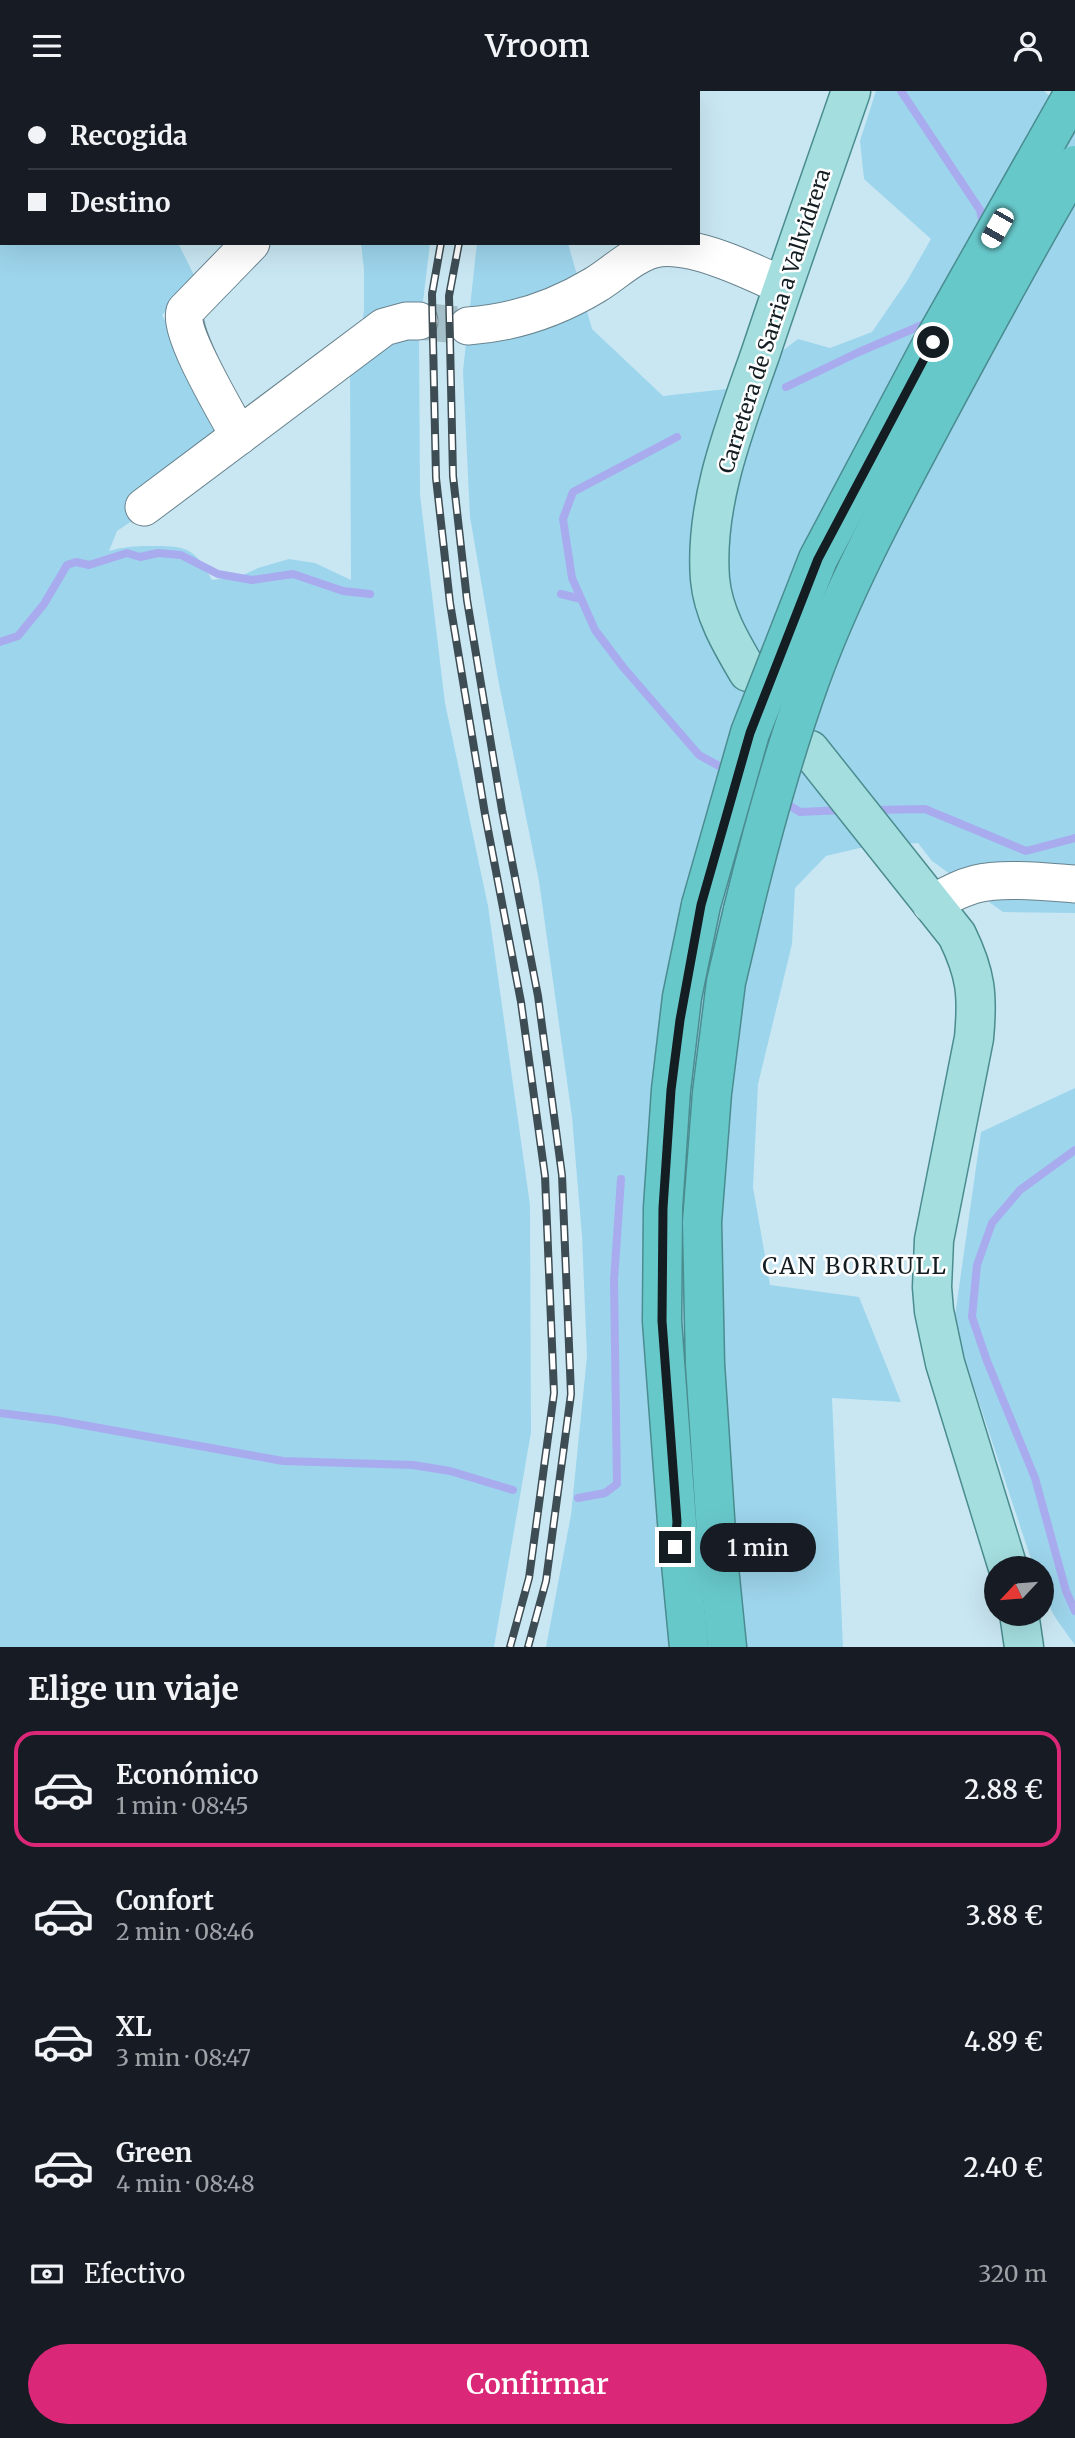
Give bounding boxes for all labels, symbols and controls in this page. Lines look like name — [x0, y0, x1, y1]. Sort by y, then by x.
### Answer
text: Vroom — [485, 26, 590, 66]
icon: menu — [28, 27, 66, 65]
icon: person — [1009, 27, 1047, 65]
text: Recogida — [70, 119, 188, 152]
street label: Carretera de Sarria a Vallvidrera — [712, 165, 836, 477]
text: Destino — [70, 186, 170, 219]
car — [978, 205, 1017, 251]
route start — [917, 326, 949, 358]
district label: CAN BORRULL — [762, 1251, 948, 1280]
callout: 1 min — [700, 1523, 815, 1571]
route end — [659, 1531, 691, 1563]
text: 1 min — [727, 1533, 789, 1562]
north arrow — [984, 1556, 1054, 1626]
map controls — [984, 1556, 1054, 1626]
text: Elige un viaje — [28, 1669, 239, 1709]
icon: car — [32, 1758, 95, 1821]
text: Económico — [116, 1758, 259, 1791]
text: 2.88 € — [964, 1773, 1043, 1806]
text: 1 min · 08:45 — [116, 1791, 249, 1820]
icon: car — [32, 1884, 95, 1947]
text: Confort — [116, 1884, 214, 1917]
text: 3.88 € — [966, 1899, 1043, 1932]
text: 2 min · 08:46 — [116, 1917, 254, 1946]
icon: car — [32, 2010, 95, 2073]
text: XL — [116, 2010, 152, 2043]
text: 4.89 € — [964, 2025, 1043, 2058]
text: 3 min · 08:47 — [116, 2043, 251, 2072]
icon: car — [32, 2136, 95, 2199]
text: Green — [116, 2136, 192, 2169]
text: 2.40 € — [963, 2151, 1043, 2184]
text: 4 min · 08:48 — [116, 2169, 255, 2198]
icon: cash — [28, 2255, 66, 2293]
text: Efectivo — [84, 2257, 185, 2290]
text: 320 m — [978, 2259, 1047, 2288]
button: Confirmar — [28, 2344, 1047, 2424]

